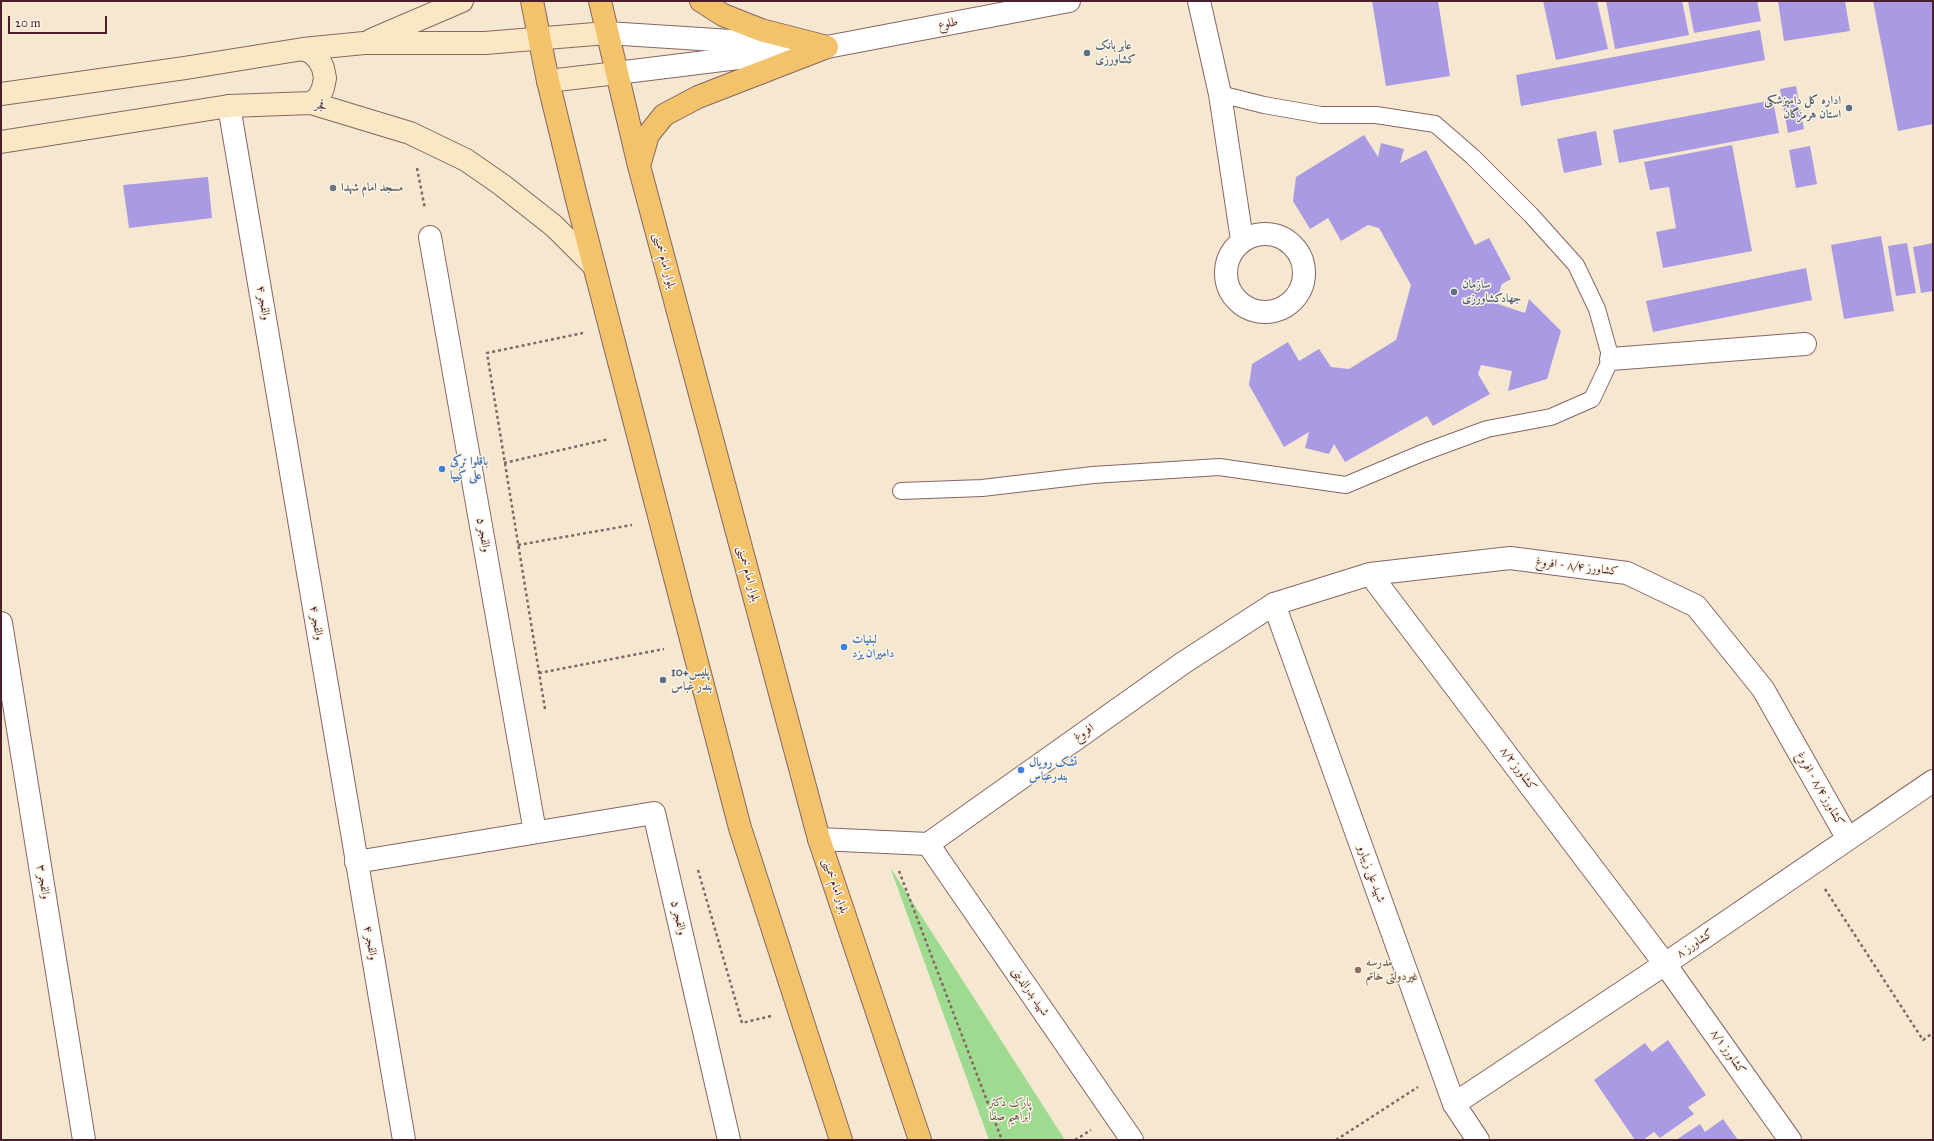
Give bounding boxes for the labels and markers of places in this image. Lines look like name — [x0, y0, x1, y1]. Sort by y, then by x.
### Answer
place label: عابر بانک کشاورزی — [1095, 39, 1136, 67]
marker: عابر بانک کشاورزی — [1082, 48, 1092, 58]
place label: اداره کل دامپزشکی استان هرمزگان — [1764, 94, 1841, 122]
marker: اداره کل دامپزشکی استان هرمزگان — [1844, 103, 1854, 113]
place label: مسجد امام شهدا — [341, 181, 403, 195]
marker: مسجد امام شهدا — [328, 183, 338, 193]
place label: سازمان جهادکشاورزی — [1462, 278, 1521, 306]
marker: سازمان جهادکشاورزی — [1449, 287, 1459, 297]
place label: باقلوا ترکی علی کیپا — [450, 455, 488, 483]
marker: باقلوا ترکی علی کیپا — [437, 464, 447, 474]
place label: لبنیات دامیران یزد — [852, 633, 895, 661]
marker: لبنیات دامیران یزد — [839, 642, 849, 652]
place label: پليس+10 بندر عباس — [671, 666, 712, 694]
marker: پليس+10 بندر عباس — [658, 675, 668, 685]
place label: تشک رویال بندرعباس — [1029, 756, 1077, 784]
marker: تشک رویال بندرعباس — [1016, 765, 1026, 775]
place label: مدرسه غیردولتی خاتم — [1366, 956, 1418, 984]
marker: مدرسه غیردولتی خاتم — [1353, 965, 1363, 975]

